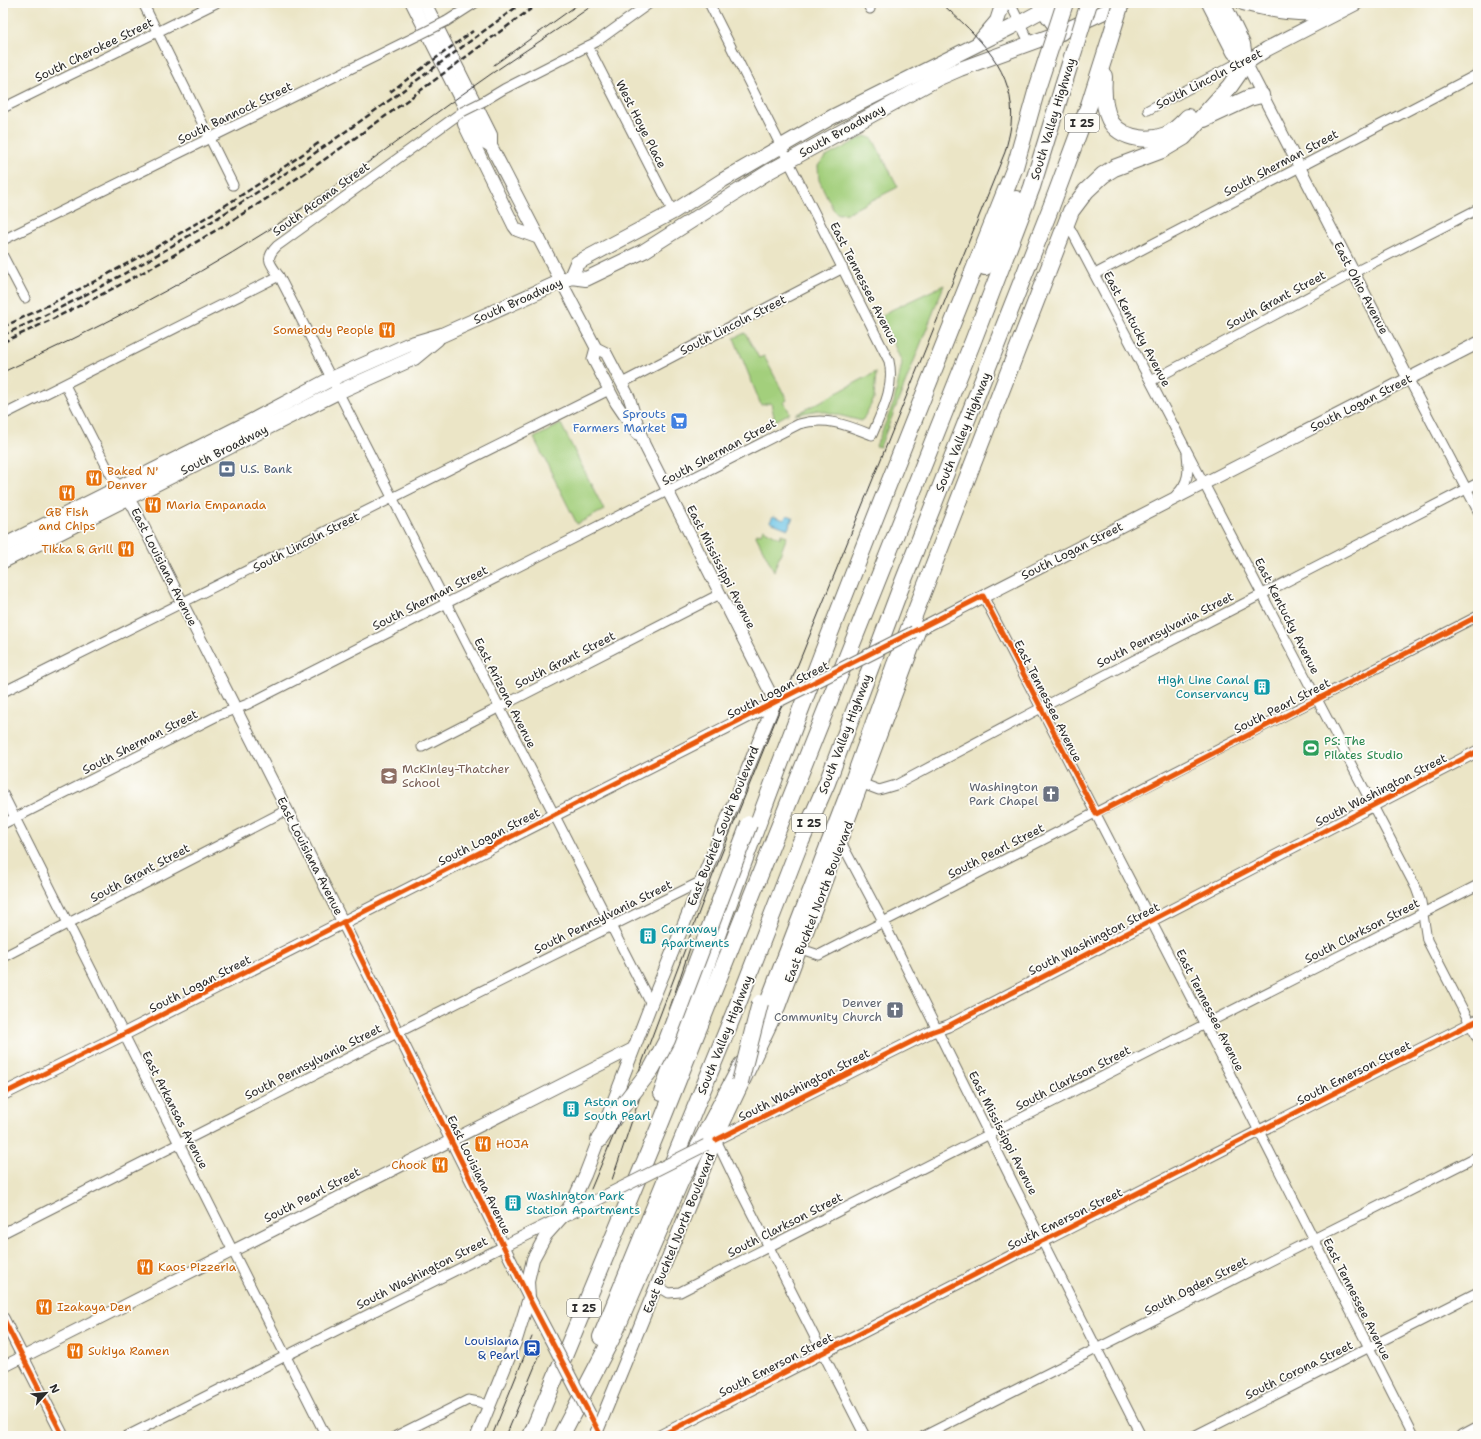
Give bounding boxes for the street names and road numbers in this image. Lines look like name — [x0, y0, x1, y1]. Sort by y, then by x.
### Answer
street label: South Cherokee Street — [32, 14, 156, 86]
street label: South Lincoln Street — [1153, 45, 1265, 113]
street label: South Valley Highway — [1027, 56, 1079, 182]
street label: West Hoye Place — [612, 77, 670, 171]
street label: South Bannock Street — [175, 78, 295, 148]
street label: South Broadway — [796, 101, 888, 161]
road number: I 25 — [1065, 114, 1099, 132]
street label: South Sherman Street — [1221, 126, 1341, 200]
street label: South Acoma Street — [269, 158, 373, 240]
street label: East Tennessee Avenue — [826, 219, 902, 347]
street label: East Ohio Avenue — [1330, 239, 1392, 337]
street label: South Grant Street — [1223, 267, 1329, 333]
street label: East Kentucky Avenue — [1100, 268, 1174, 390]
street label: South Broadway — [471, 274, 565, 328]
street label: South Lincoln Street — [677, 291, 789, 359]
street label: South Valley Highway — [932, 370, 994, 494]
street label: South Logan Street — [1307, 370, 1415, 436]
street label: South Sherman Street — [659, 415, 779, 489]
street label: South Broadway — [178, 421, 270, 479]
street label: East Mississippi Avenue — [683, 502, 759, 632]
street label: East Louisiana Avenue — [127, 505, 201, 629]
street label: South Lincoln Street — [250, 508, 362, 576]
street label: South Logan Street — [1018, 518, 1126, 584]
street label: East Kentucky Avenue — [1251, 555, 1323, 677]
street label: South Sherman Street — [370, 562, 490, 634]
street label: South Pennsylvania Street — [1094, 588, 1236, 672]
street label: South Grant Street — [512, 628, 618, 692]
street label: East Arizona Avenue — [470, 635, 540, 751]
street label: East Tennessee Avenue — [1010, 637, 1086, 765]
street label: South Logan Street — [724, 657, 832, 723]
street label: South Valley Highway — [815, 672, 875, 796]
street label: South Pearl Street — [1231, 675, 1333, 737]
street label: South Sherman Street — [80, 706, 200, 778]
street label: East Buchtel South Boulevard — [684, 743, 763, 908]
street label: South Washington Street — [1313, 750, 1449, 830]
street label: East Louisiana Avenue — [273, 794, 347, 918]
street label: South Logan Street — [435, 804, 543, 870]
road number: I 25 — [792, 814, 826, 832]
street label: East Buchtel North Boulevard — [781, 819, 857, 985]
street label: South Pearl Street — [945, 820, 1047, 882]
street label: South Grant Street — [87, 840, 193, 906]
street label: South Pennsylvania Street — [531, 877, 675, 957]
street label: South Clarkson Street — [1302, 895, 1422, 967]
street label: South Washington Street — [1026, 899, 1162, 979]
street label: East Tennessee Avenue — [1172, 946, 1248, 1074]
street label: South Logan Street — [146, 951, 254, 1017]
street label: South Valley Highway — [694, 973, 756, 1097]
street label: South Pennsylvania Street — [242, 1020, 384, 1104]
street label: South Emerson Street — [1294, 1037, 1414, 1109]
street label: South Clarkson Street — [1013, 1042, 1133, 1114]
street label: South Washington Street — [736, 1045, 872, 1125]
street label: East Arkansas Avenue — [138, 1048, 212, 1172]
street label: East Mississippi Avenue — [965, 1068, 1041, 1198]
street label: East Louisiana Avenue — [443, 1113, 515, 1237]
street label: East Buchtel North Boulevard — [639, 1150, 719, 1316]
street label: South Pearl Street — [261, 1164, 363, 1226]
street label: South Emerson Street — [1005, 1184, 1125, 1254]
street label: South Clarkson Street — [725, 1189, 845, 1261]
street label: South Washington Street — [354, 1233, 490, 1313]
street label: East Tennessee Avenue — [1319, 1235, 1395, 1363]
street label: South Ogden Street — [1142, 1253, 1250, 1319]
road number: I 25 — [567, 1299, 601, 1317]
street label: South Emerson Street — [716, 1329, 836, 1401]
street label: South Corona Street — [1242, 1337, 1356, 1403]

